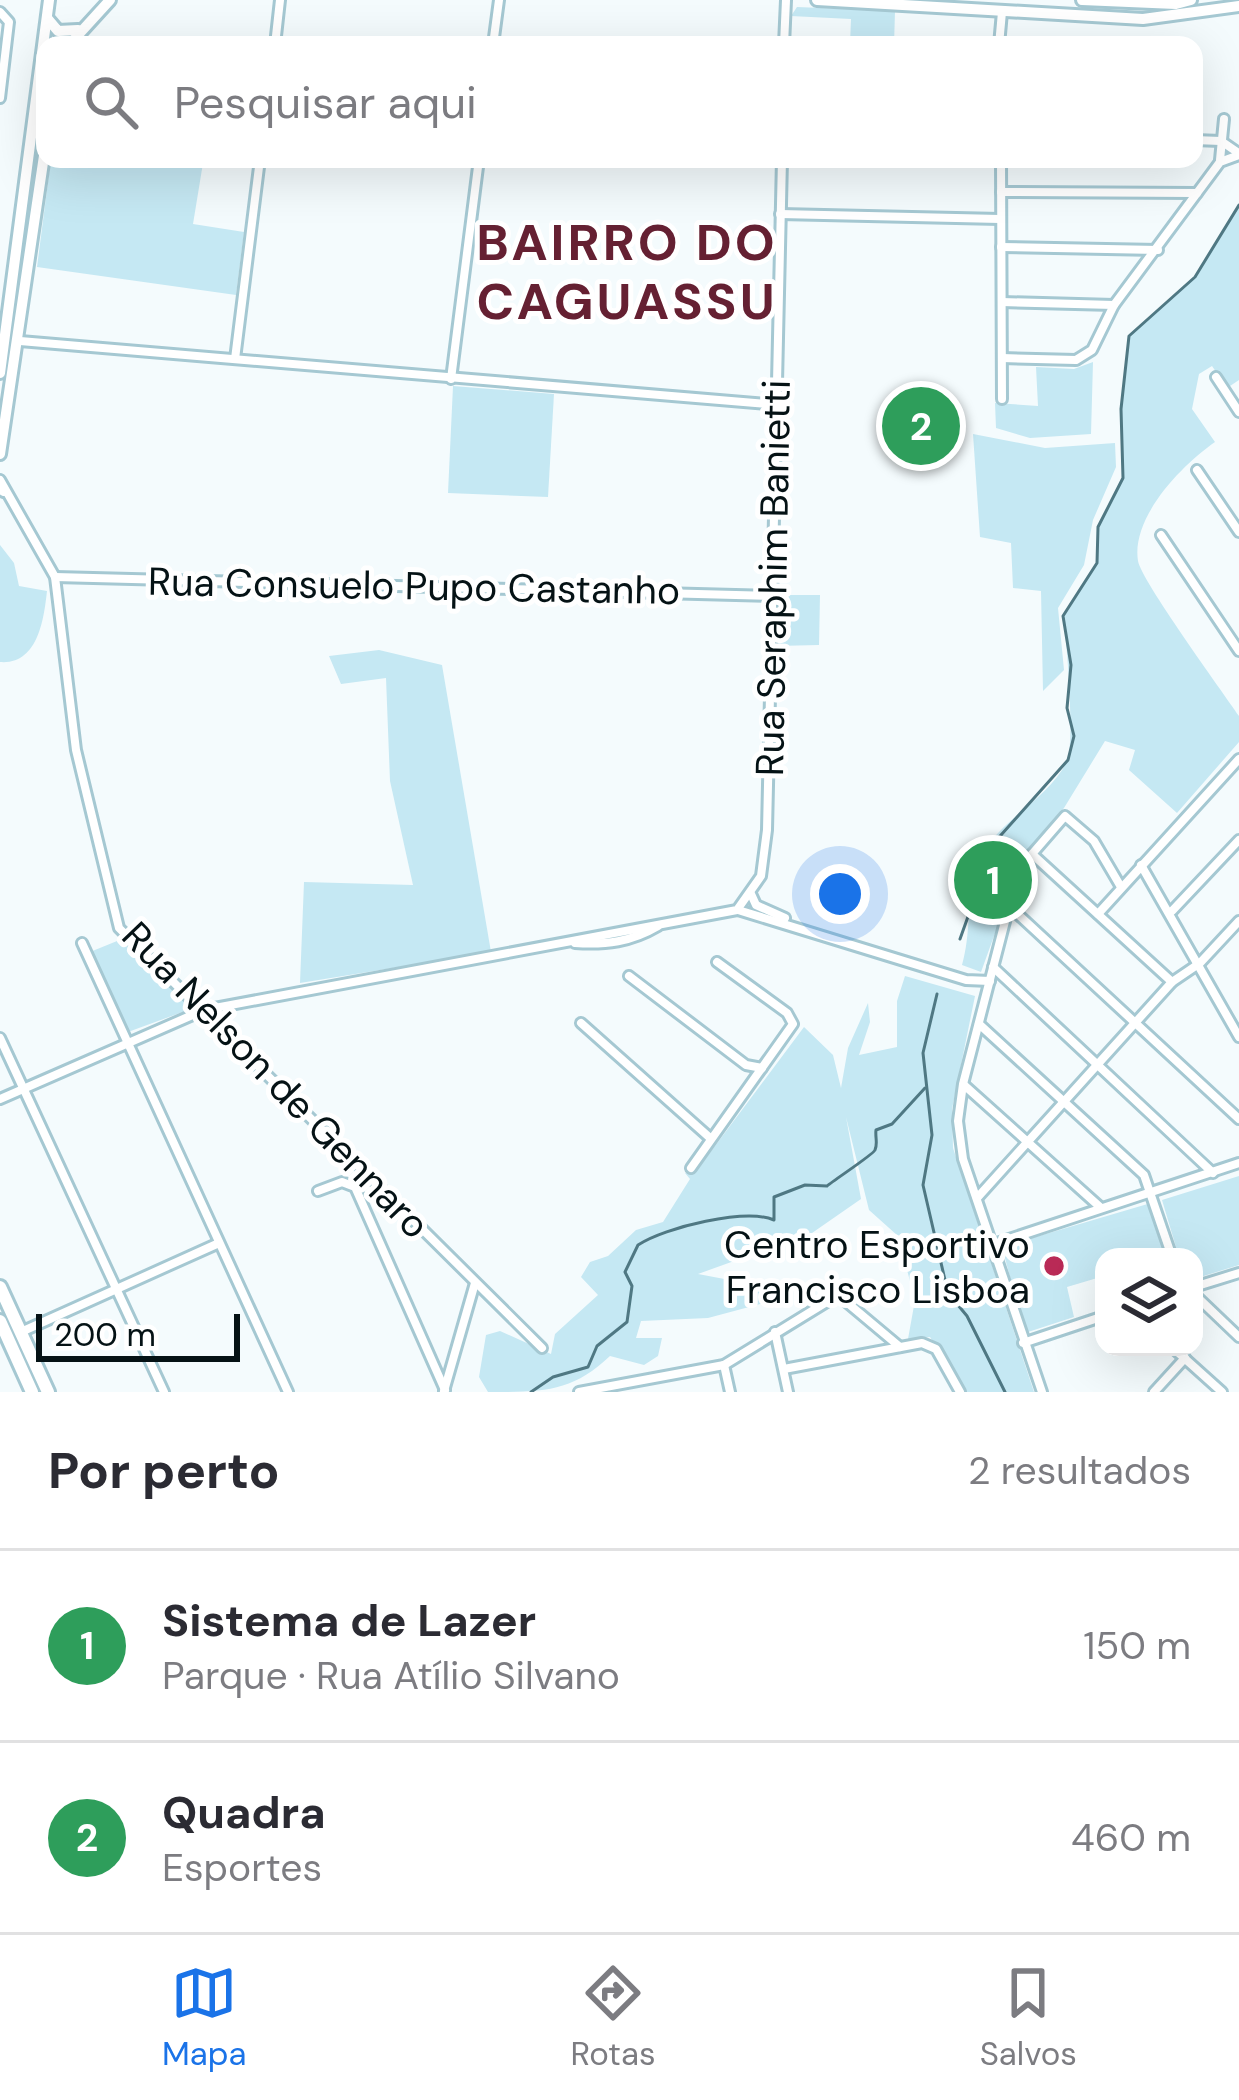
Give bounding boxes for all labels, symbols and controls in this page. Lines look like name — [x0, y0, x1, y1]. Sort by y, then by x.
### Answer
search box — [36, 36, 1203, 168]
icon: search — [78, 69, 144, 135]
text: Pesquisar aqui — [174, 73, 477, 132]
district label: BAIRRO DO CAGUASSU — [476, 209, 778, 335]
street label: Rua Seraphim Banietti — [744, 379, 802, 777]
pin: 2 — [882, 381, 960, 471]
street label: Rua Consuelo Pupo Castanho — [148, 556, 680, 616]
pin: 1 — [954, 835, 1032, 925]
your location — [810, 864, 870, 924]
street label: Rua Nelson de Gennaro — [111, 911, 441, 1249]
place label: Centro Esportivo Francisco Lisboa — [724, 1219, 1030, 1315]
map controls — [1095, 1248, 1203, 1356]
button: layers — [1095, 1248, 1203, 1356]
marker: Centro Esportivo Francisco Lisboa — [1041, 1253, 1067, 1279]
scale bar — [36, 1308, 240, 1361]
text: 200 m — [54, 1313, 156, 1356]
text: Por perto — [48, 1437, 280, 1504]
text: 2 resultados — [968, 1445, 1191, 1496]
text: Sistema de Lazer — [162, 1591, 536, 1650]
text: 1 — [80, 1620, 94, 1671]
text: 150 m — [1083, 1620, 1191, 1671]
text: Parque · Rua Atílio Silvano — [162, 1650, 620, 1701]
text: Quadra — [162, 1783, 326, 1842]
text: 2 — [76, 1812, 98, 1863]
text: 460 m — [1071, 1812, 1191, 1863]
text: Esportes — [162, 1842, 322, 1893]
tab: Mapa — [162, 1960, 246, 2075]
tab: Rotas — [571, 1960, 656, 2075]
tab: Salvos — [980, 1960, 1077, 2075]

